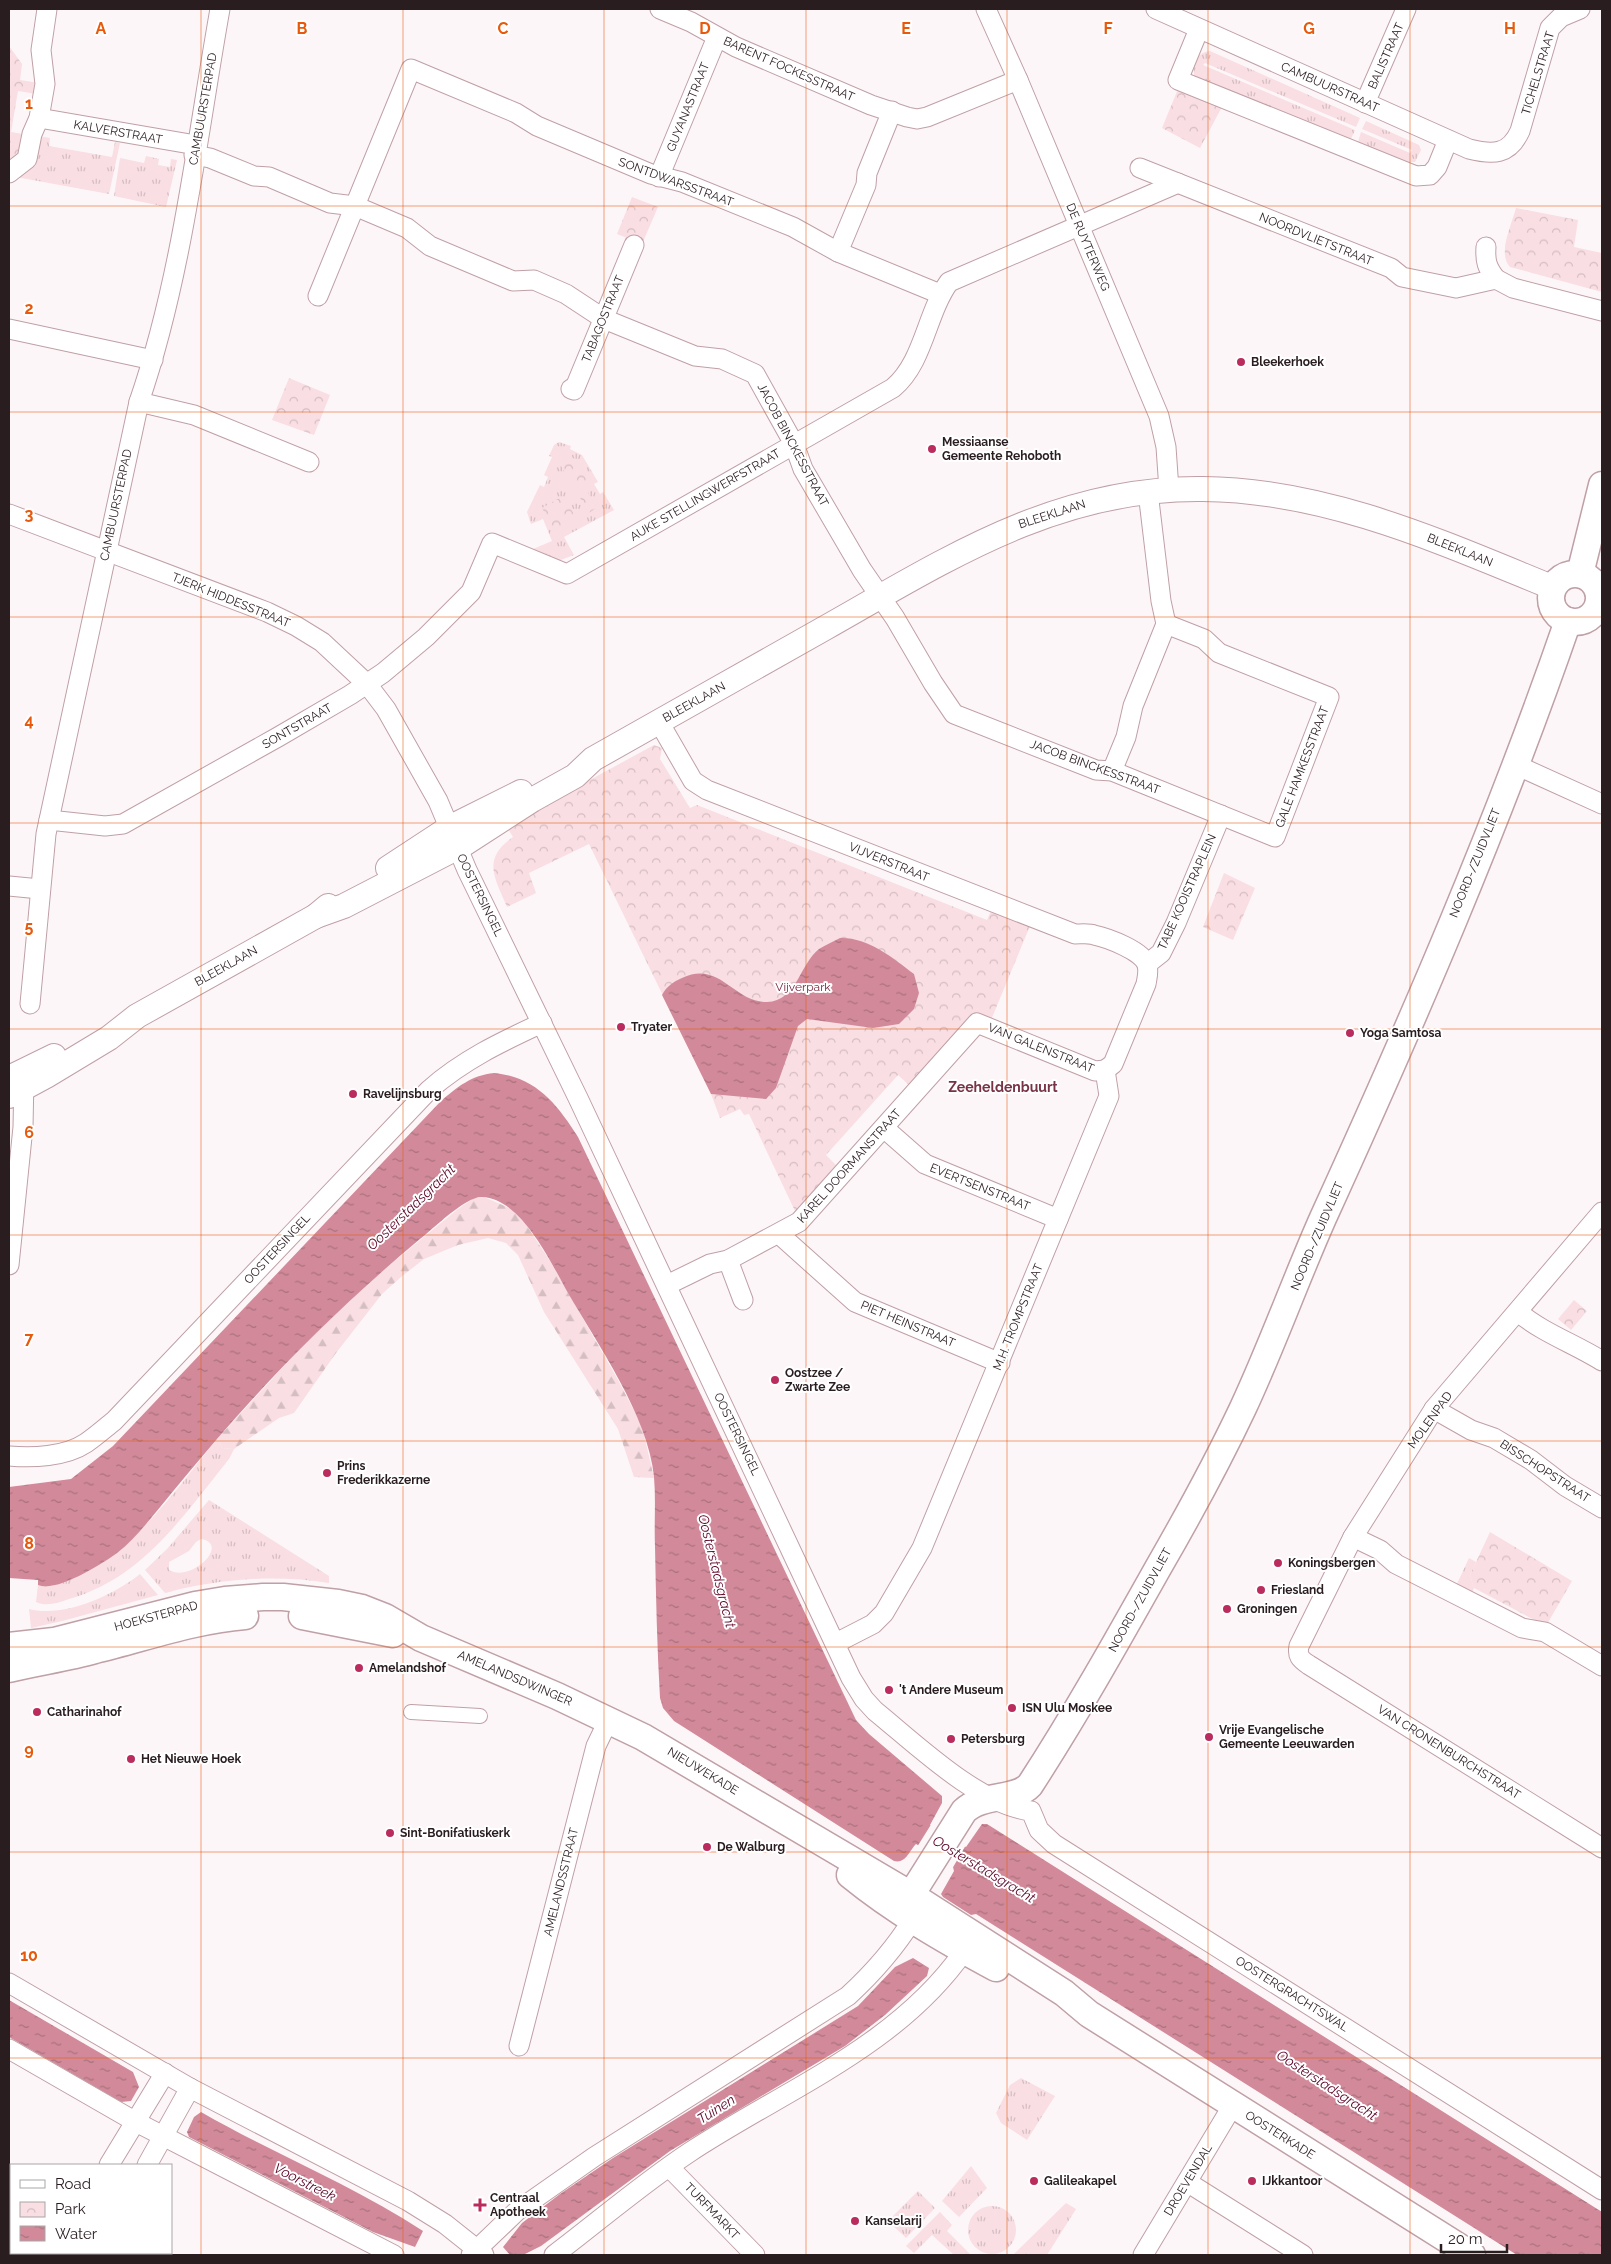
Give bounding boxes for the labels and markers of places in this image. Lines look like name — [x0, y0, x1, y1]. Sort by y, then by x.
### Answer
place label: Bleekerhoek — [1251, 355, 1324, 369]
marker: Bleekerhoek — [1235, 356, 1247, 368]
place label: Messiaanse Gemeente Rehoboth — [942, 435, 1061, 463]
marker: Messiaanse Gemeente Rehoboth — [926, 443, 938, 455]
place label: Tryater — [631, 1020, 672, 1034]
marker: Tryater — [615, 1021, 627, 1033]
place label: Yoga Samtosa — [1360, 1026, 1442, 1040]
marker: Yoga Samtosa — [1344, 1027, 1356, 1039]
place label: Ravelijnsburg — [363, 1087, 442, 1101]
marker: Ravelijnsburg — [347, 1088, 359, 1100]
place label: Oostzee / Zwarte Zee — [785, 1366, 850, 1394]
marker: Oostzee / Zwarte Zee — [769, 1374, 781, 1386]
place label: Prins Frederikkazerne — [337, 1459, 430, 1487]
marker: Prins Frederikkazerne — [321, 1467, 333, 1479]
place label: Koningsbergen — [1288, 1556, 1375, 1570]
marker: Koningsbergen — [1272, 1557, 1284, 1569]
place label: Friesland — [1271, 1583, 1324, 1597]
marker: Friesland — [1255, 1584, 1267, 1596]
place label: Groningen — [1237, 1602, 1297, 1616]
marker: Groningen — [1221, 1603, 1233, 1615]
place label: Amelandshof — [369, 1661, 446, 1675]
marker: Amelandshof — [353, 1662, 365, 1674]
place label: 't Andere Museum — [899, 1683, 1003, 1697]
marker: 't Andere Museum — [883, 1684, 895, 1696]
place label: ISN Ulu Moskee — [1022, 1701, 1112, 1715]
marker: ISN Ulu Moskee — [1006, 1702, 1018, 1714]
place label: Catharinahof — [47, 1705, 122, 1719]
marker: Catharinahof — [31, 1706, 43, 1718]
place label: Vrije Evangelische Gemeente Leeuwarden — [1219, 1723, 1355, 1751]
marker: Vrije Evangelische Gemeente Leeuwarden — [1203, 1731, 1215, 1743]
place label: Petersburg — [961, 1732, 1025, 1746]
marker: Petersburg — [945, 1733, 957, 1745]
place label: Het Nieuwe Hoek — [141, 1752, 241, 1766]
marker: Het Nieuwe Hoek — [125, 1753, 137, 1765]
place label: Sint-Bonifatiuskerk — [400, 1826, 510, 1840]
marker: Sint-Bonifatiuskerk — [384, 1827, 396, 1839]
place label: De Walburg — [717, 1840, 785, 1854]
marker: De Walburg — [701, 1841, 713, 1853]
place label: Galileakapel — [1044, 2174, 1117, 2188]
place label: IJkkantoor — [1262, 2174, 1323, 2188]
marker: Galileakapel — [1028, 2175, 1040, 2187]
marker: IJkkantoor — [1246, 2175, 1258, 2187]
place label: Centraal Apotheek — [490, 2191, 546, 2219]
marker: Centraal Apotheek — [474, 2199, 486, 2211]
place label: Kanselarij — [865, 2214, 922, 2228]
marker: Kanselarij — [849, 2215, 861, 2227]

